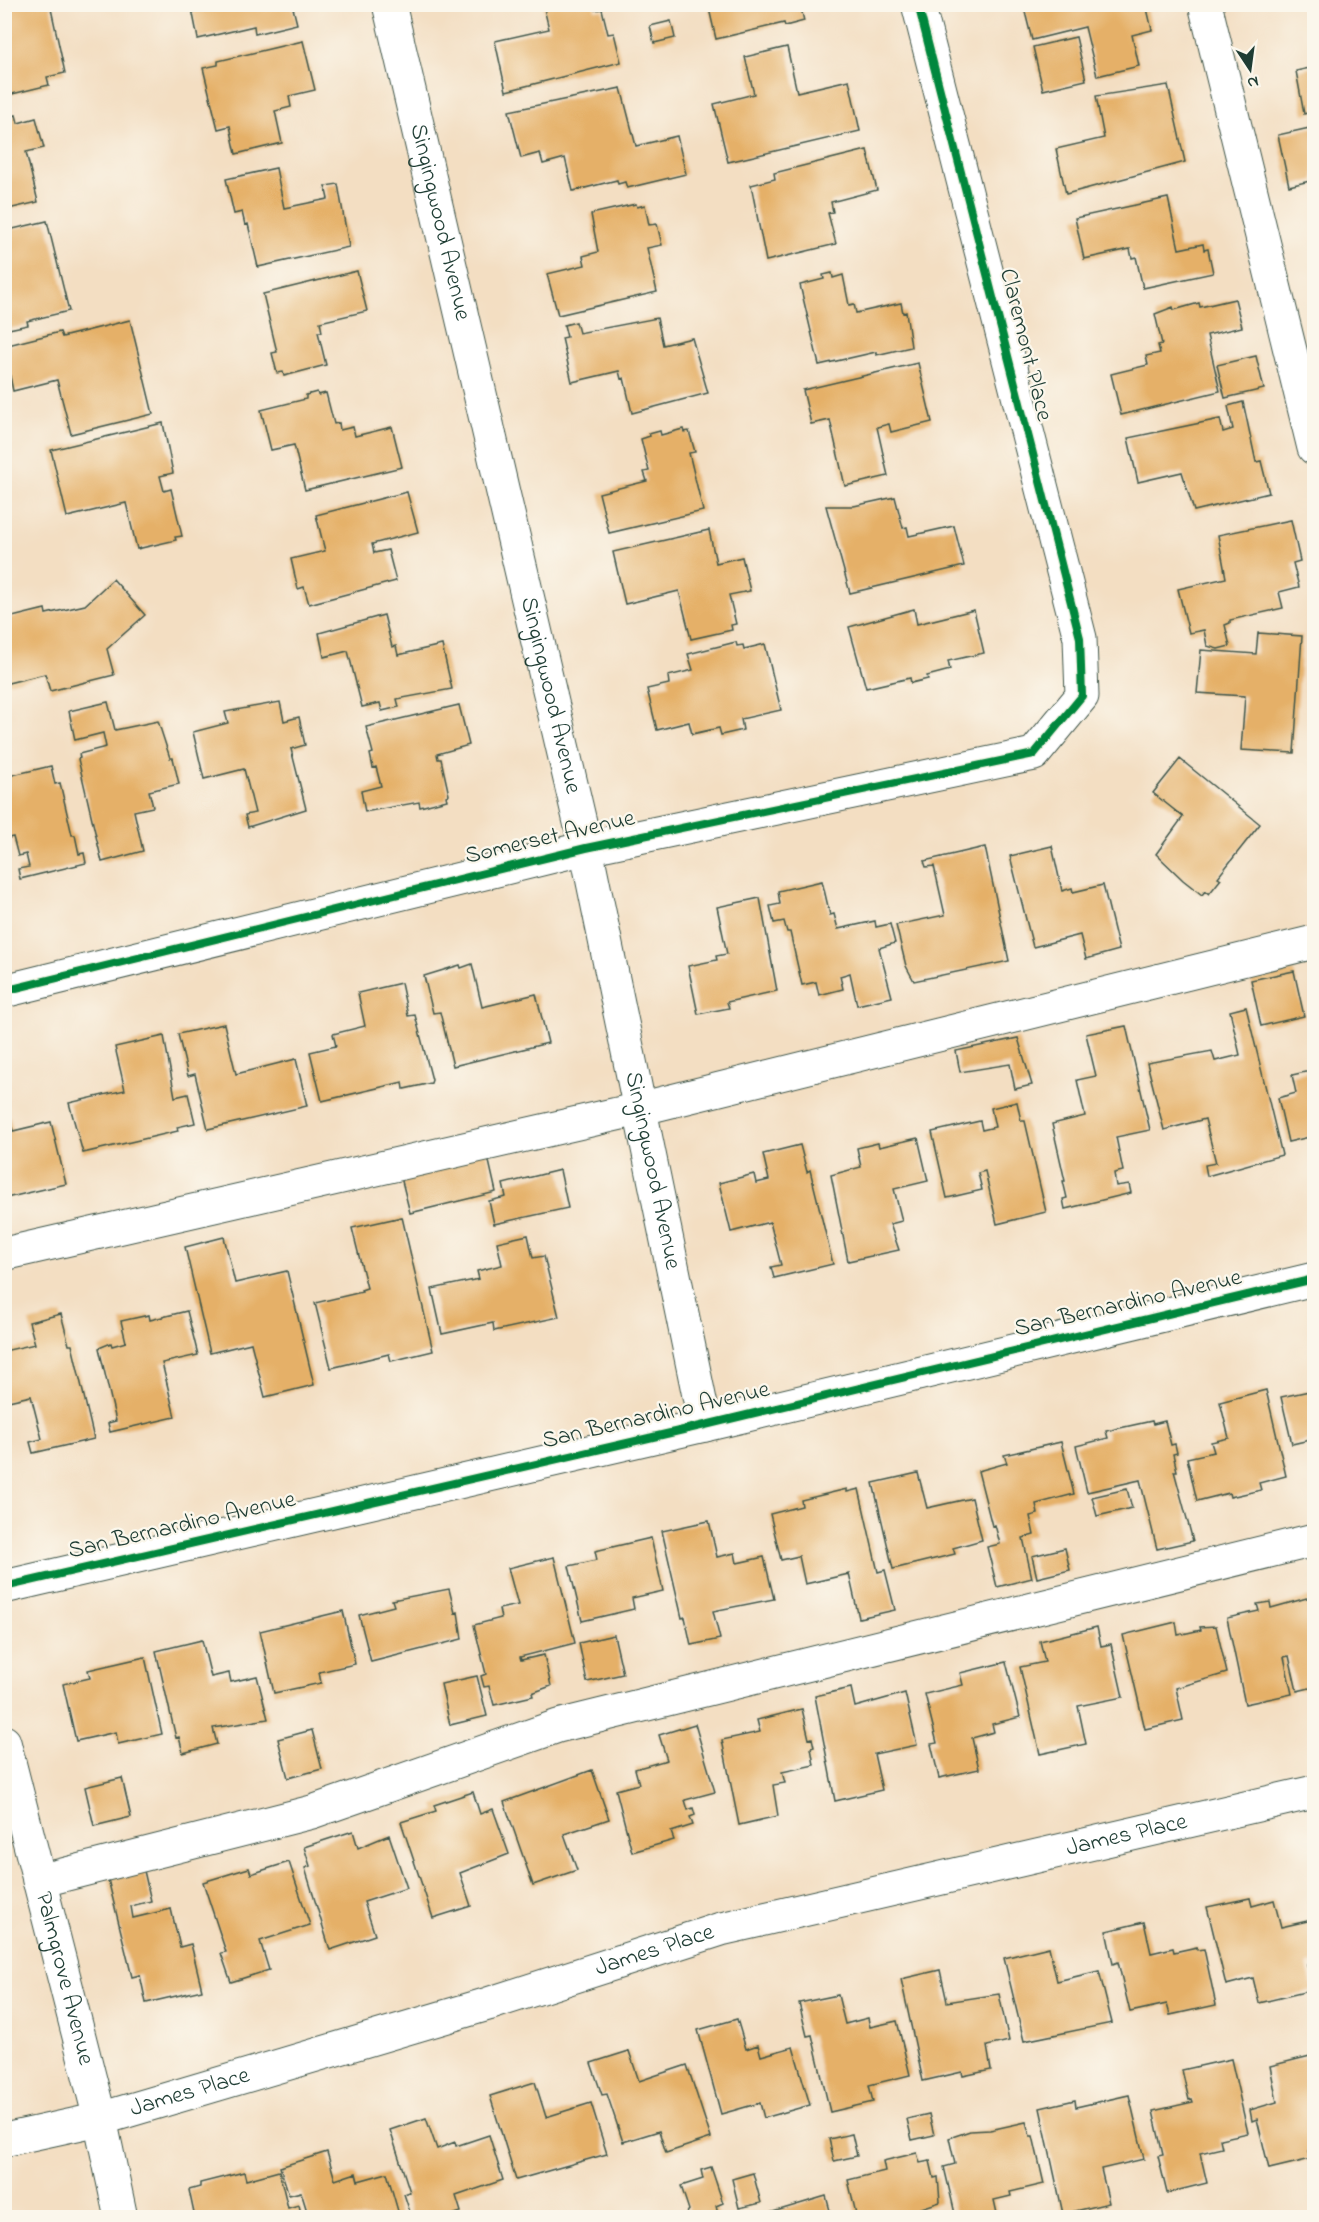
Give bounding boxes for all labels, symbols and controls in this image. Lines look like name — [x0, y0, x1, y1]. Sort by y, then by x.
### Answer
north arrow — [1220, 39, 1280, 99]
text: N — [1245, 69, 1261, 95]
street label: Singingwood Avenue — [400, 120, 480, 324]
street label: Claremont Place — [989, 265, 1061, 425]
street label: Singingwood Avenue — [510, 593, 590, 798]
street label: Somerset Avenue — [462, 801, 639, 875]
street label: Singingwood Avenue — [615, 1068, 690, 1273]
street label: San Bernardino Avenue — [1011, 1261, 1246, 1347]
street label: San Bernardino Avenue — [539, 1373, 774, 1459]
street label: San Bernardino Avenue — [65, 1483, 300, 1569]
street label: James Place — [1063, 1804, 1191, 1866]
street label: Palmgrove Avenue — [25, 1888, 103, 2069]
street label: James Place — [591, 1915, 719, 1986]
street label: James Place — [126, 2058, 254, 2127]

